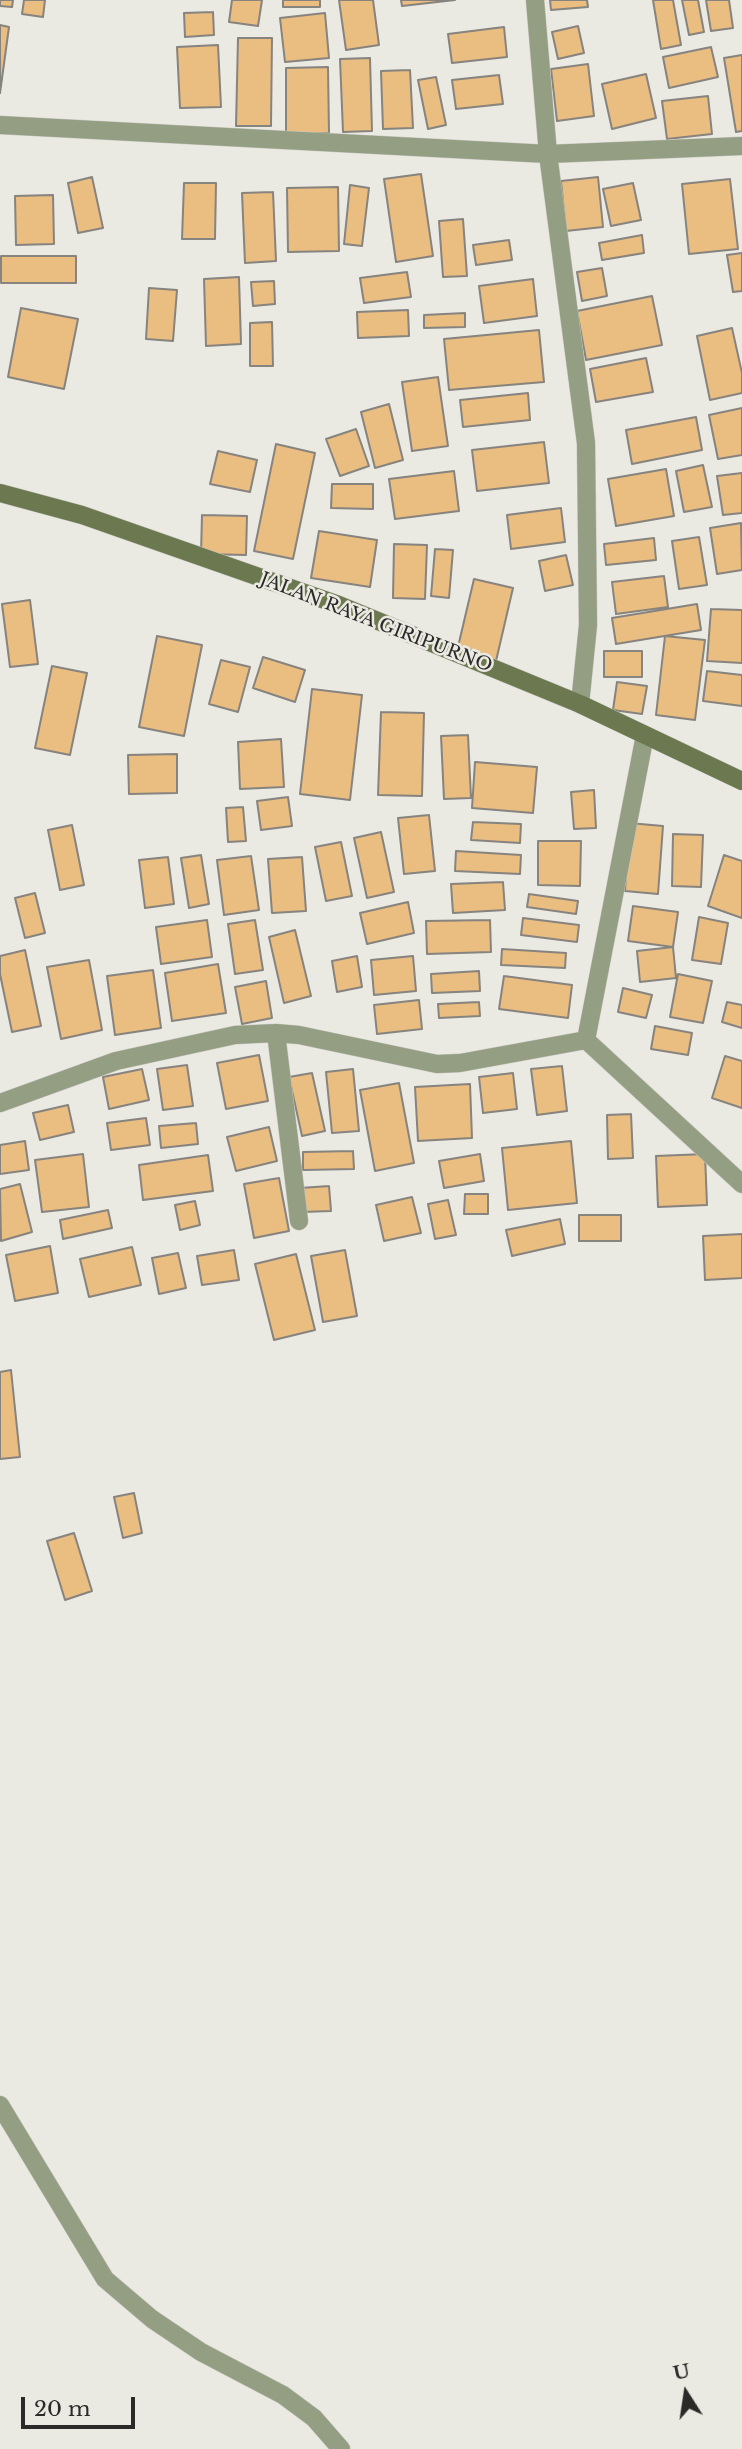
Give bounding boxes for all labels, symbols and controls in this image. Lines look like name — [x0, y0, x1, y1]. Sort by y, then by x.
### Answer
street label: JALAN RAYA GIRIPURNO — [257, 569, 495, 677]
north arrow — [651, 2358, 721, 2428]
text: U — [671, 2359, 692, 2385]
scale bar — [24, 2382, 138, 2426]
text: 20 m — [34, 2396, 91, 2422]

